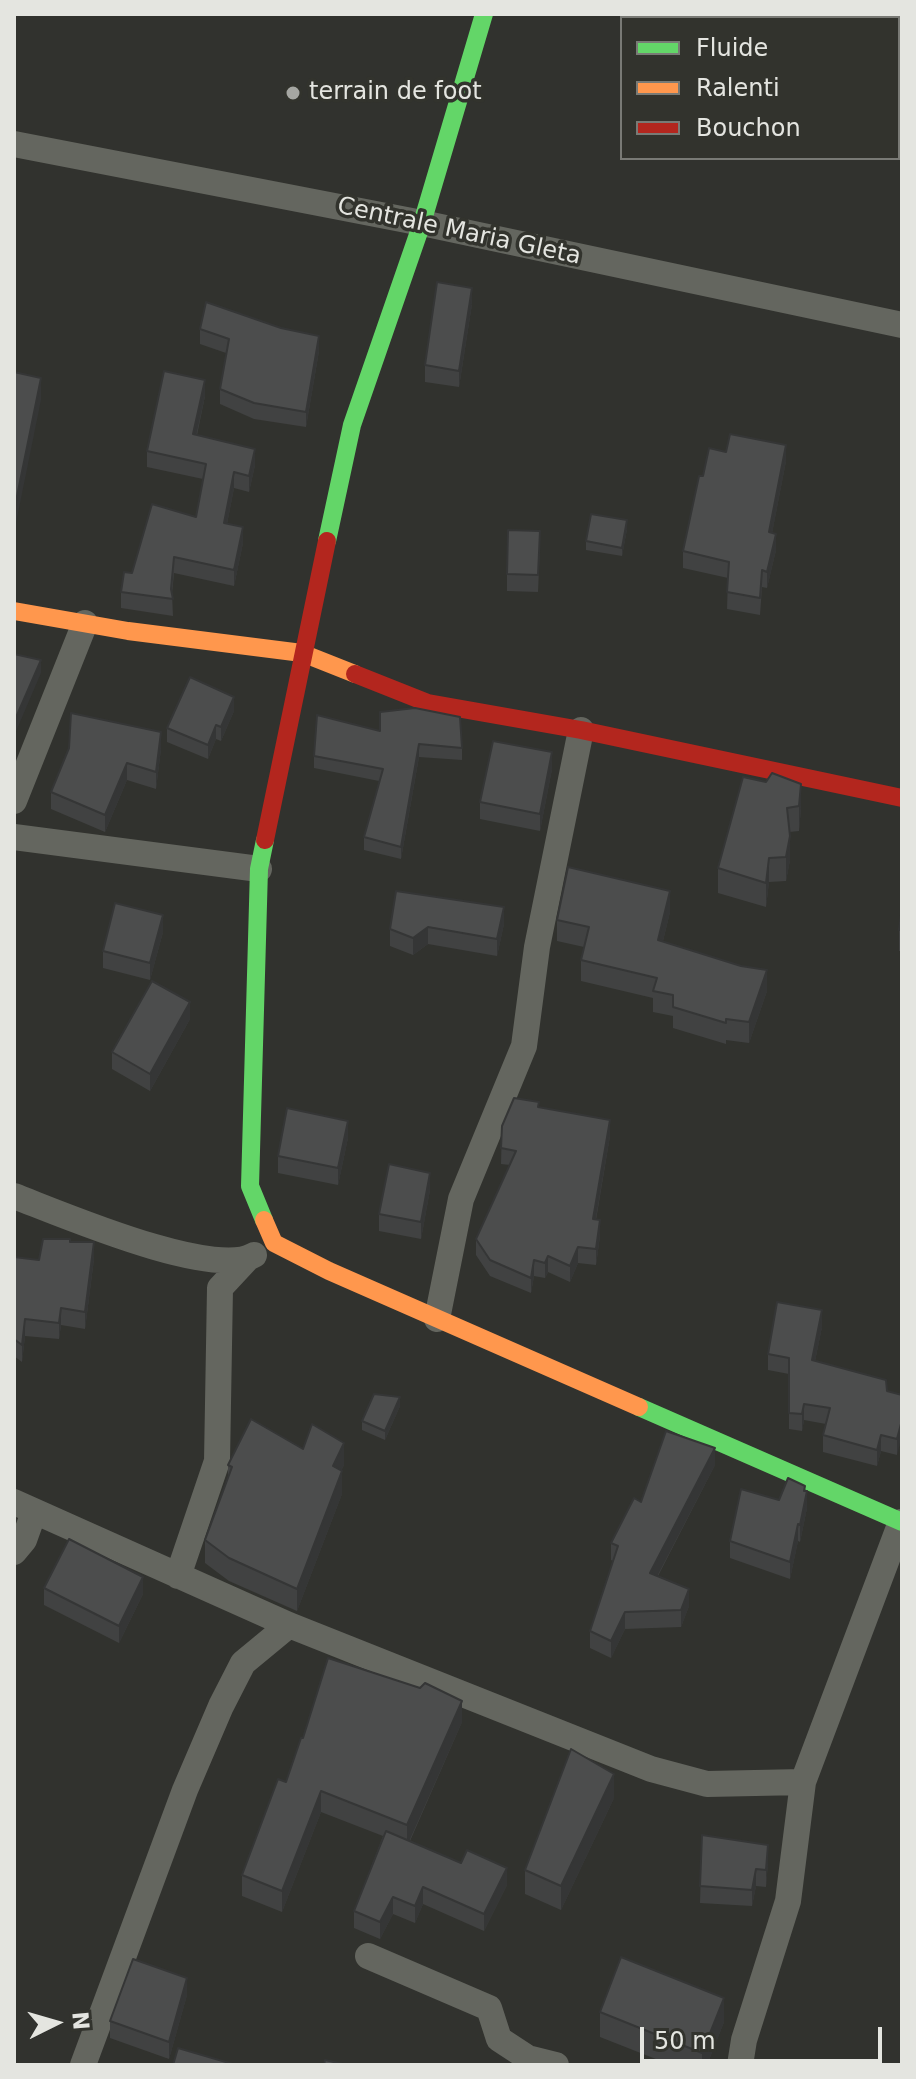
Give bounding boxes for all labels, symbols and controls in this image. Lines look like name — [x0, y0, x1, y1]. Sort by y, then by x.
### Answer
legend — [620, 16, 900, 160]
text: Fluide — [696, 34, 768, 62]
text: Ralenti — [696, 74, 780, 102]
place label: terrain de foot — [309, 79, 482, 107]
marker: terrain de foot — [284, 84, 302, 102]
text: Bouchon — [696, 114, 801, 142]
street label: Centrale Maria Gleta — [335, 192, 583, 272]
north arrow — [16, 1983, 96, 2063]
text: N — [67, 2011, 94, 2031]
scale bar — [644, 2011, 886, 2061]
text: 50 m — [654, 2027, 716, 2055]

